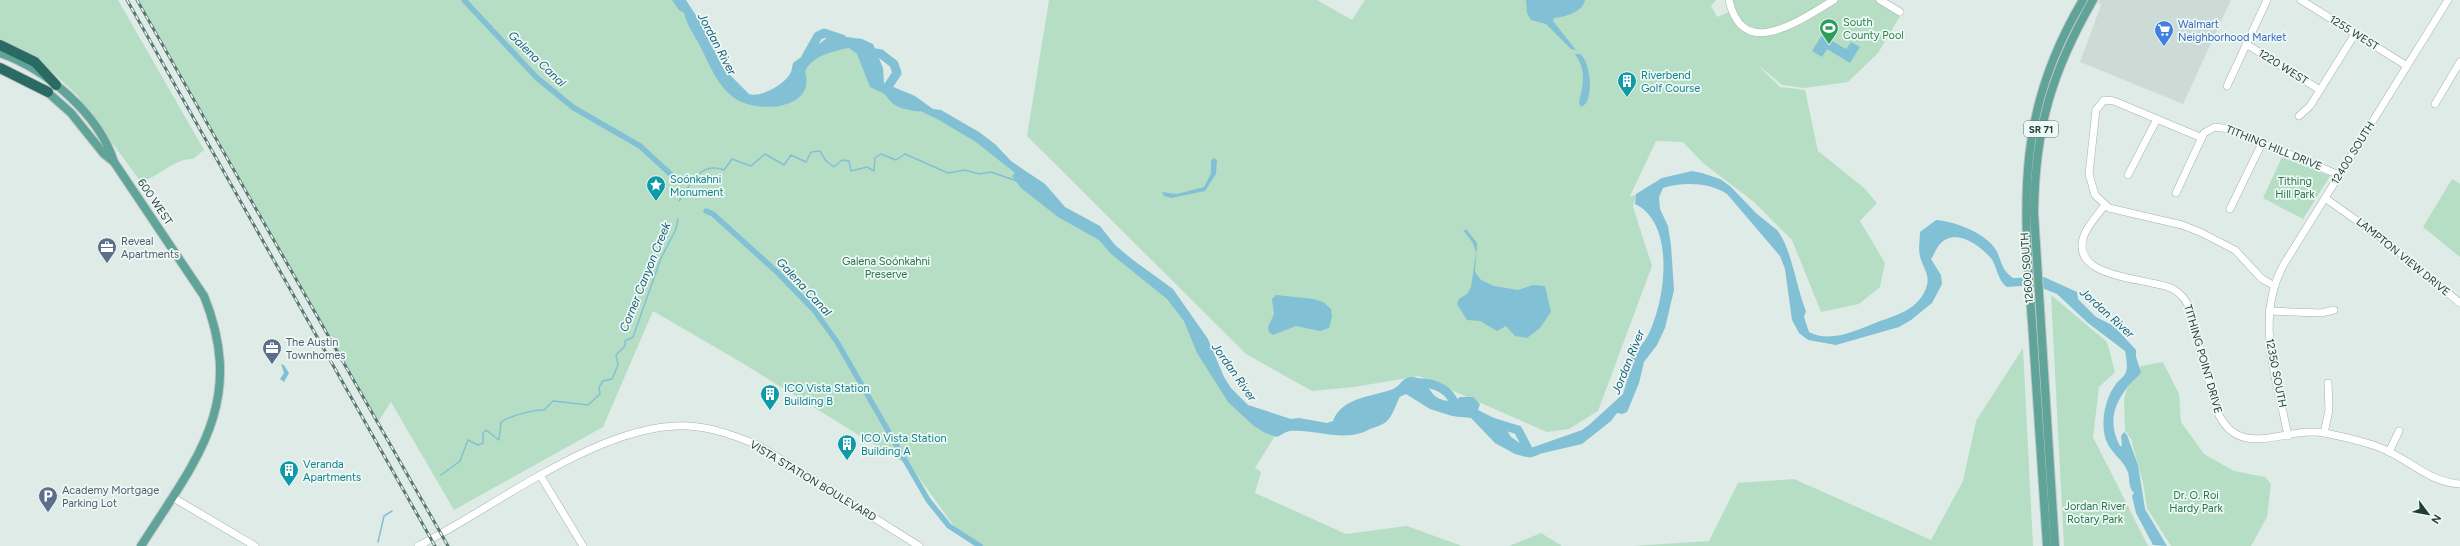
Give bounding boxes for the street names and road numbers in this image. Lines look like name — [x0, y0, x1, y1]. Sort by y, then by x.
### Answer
street label: 1255 WEST — [2327, 13, 2381, 53]
street label: 1220 WEST — [2256, 47, 2310, 87]
street label: 12400 SOUTH — [2329, 119, 2377, 187]
road number: SR 71 — [2024, 121, 2058, 137]
street label: TITHING HILL DRIVE — [2224, 123, 2324, 173]
street label: 600 WEST — [135, 176, 175, 228]
street label: LAMPTON VIEW DRIVE — [2354, 215, 2452, 299]
street label: 12600 SOUTH — [2018, 232, 2036, 304]
street label: TITHING POINT DRIVE — [2181, 303, 2225, 415]
street label: 12350 SOUTH — [2263, 337, 2289, 409]
street label: VISTA STATION BOULEVARD — [747, 438, 879, 524]

